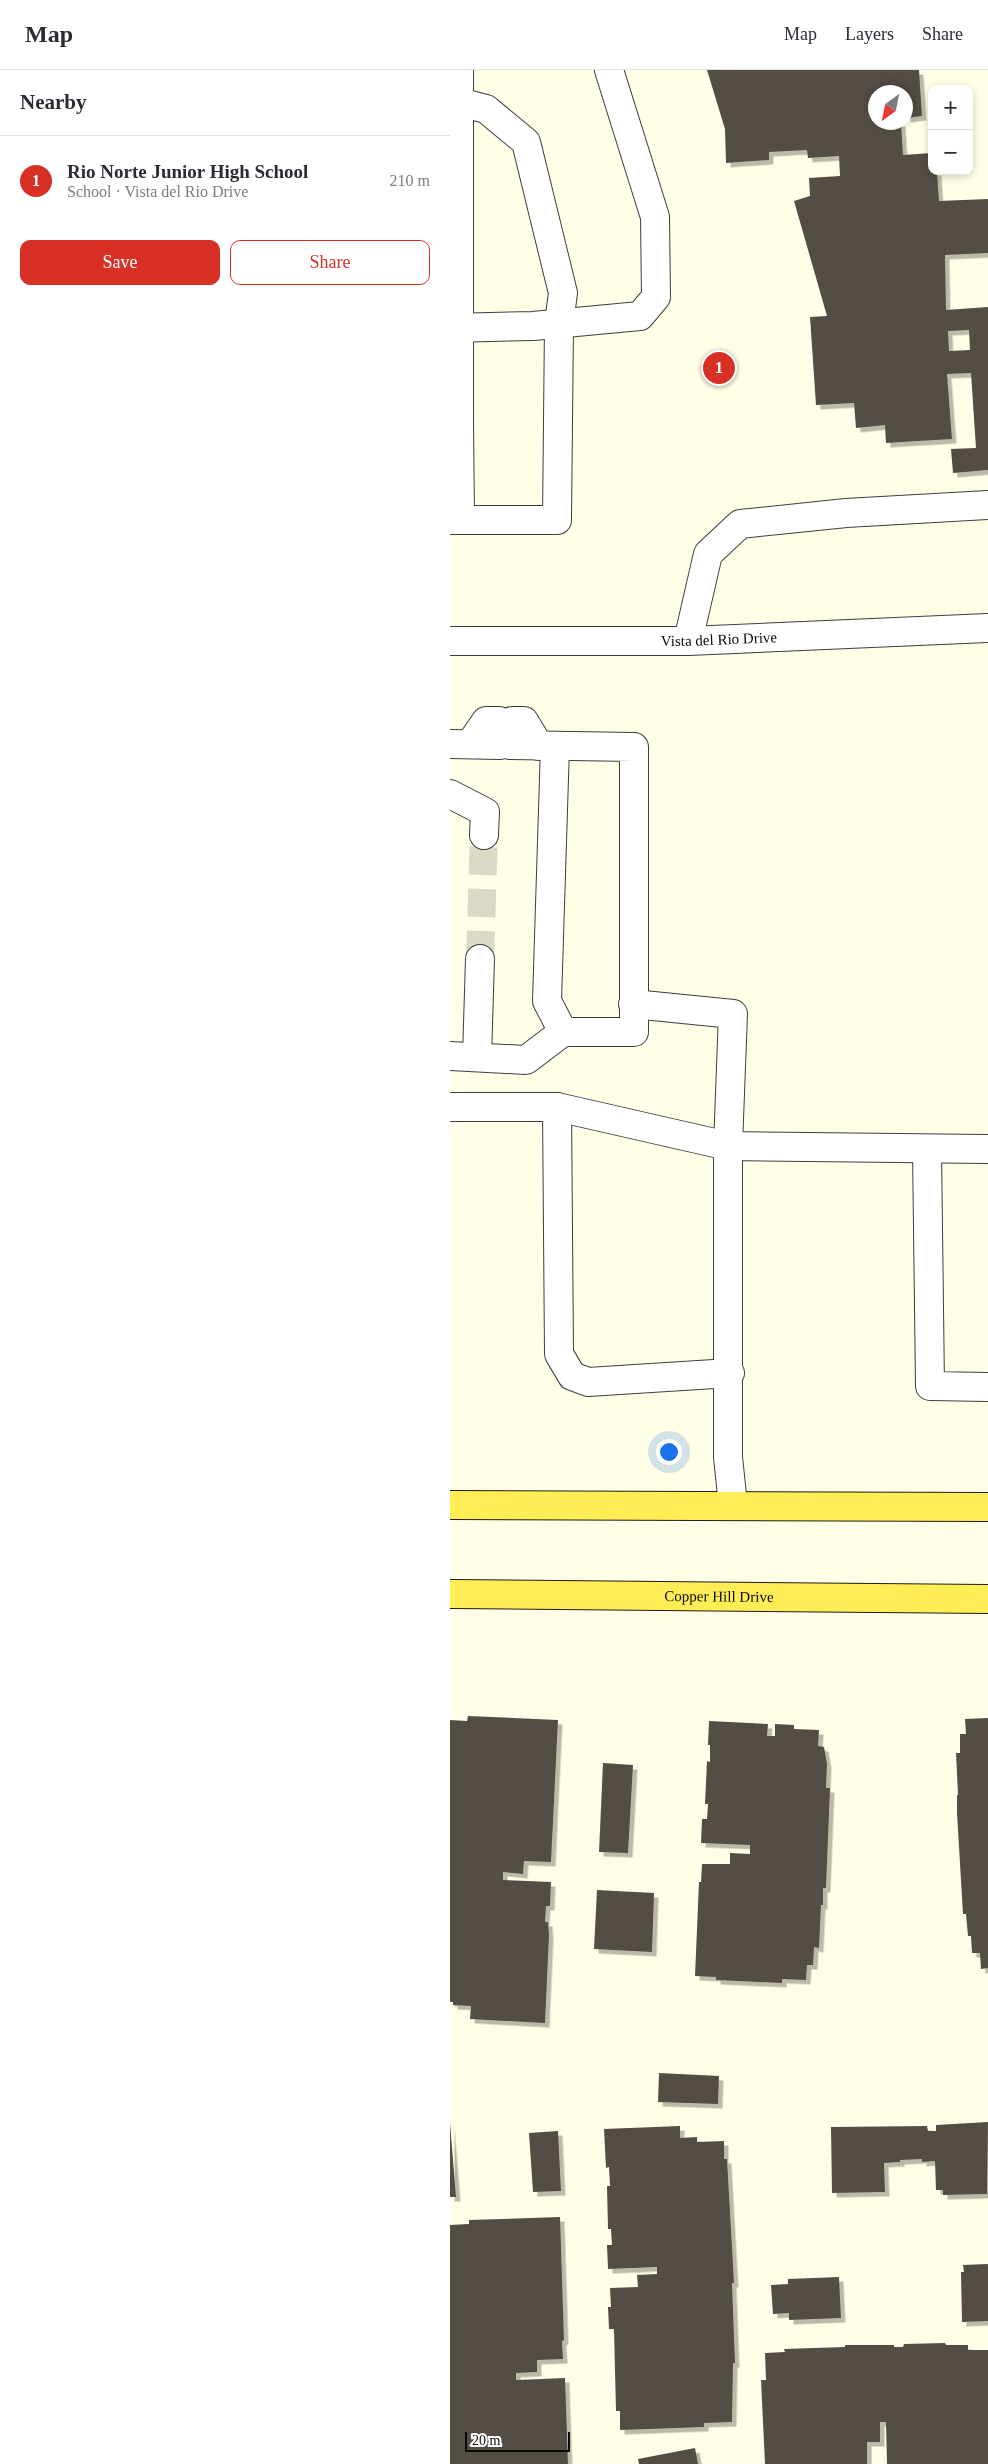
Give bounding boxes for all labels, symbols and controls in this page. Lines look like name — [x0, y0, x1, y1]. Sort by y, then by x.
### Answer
text: Map — [25, 21, 73, 47]
text: Map — [784, 24, 817, 44]
text: Layers — [845, 24, 894, 44]
text: Share — [922, 24, 963, 44]
north arrow — [868, 85, 913, 130]
map controls — [928, 85, 973, 175]
button: + — [928, 85, 973, 130]
text: Nearby — [20, 90, 87, 114]
button: − — [928, 130, 973, 175]
text: Rio Norte Junior High School — [67, 161, 308, 182]
text: 1 — [32, 172, 40, 189]
text: 210 m — [390, 172, 430, 189]
text: School · Vista del Rio Drive — [67, 183, 248, 200]
button: Save — [20, 240, 220, 285]
button: Share — [230, 240, 430, 285]
pin: 1 — [703, 349, 735, 387]
street label: Vista del Rio Drive — [661, 629, 778, 649]
your location — [656, 1439, 682, 1465]
street label: Copper Hill Drive — [664, 1588, 774, 1605]
scale bar — [465, 2429, 570, 2452]
text: 20 m — [472, 2433, 500, 2448]

